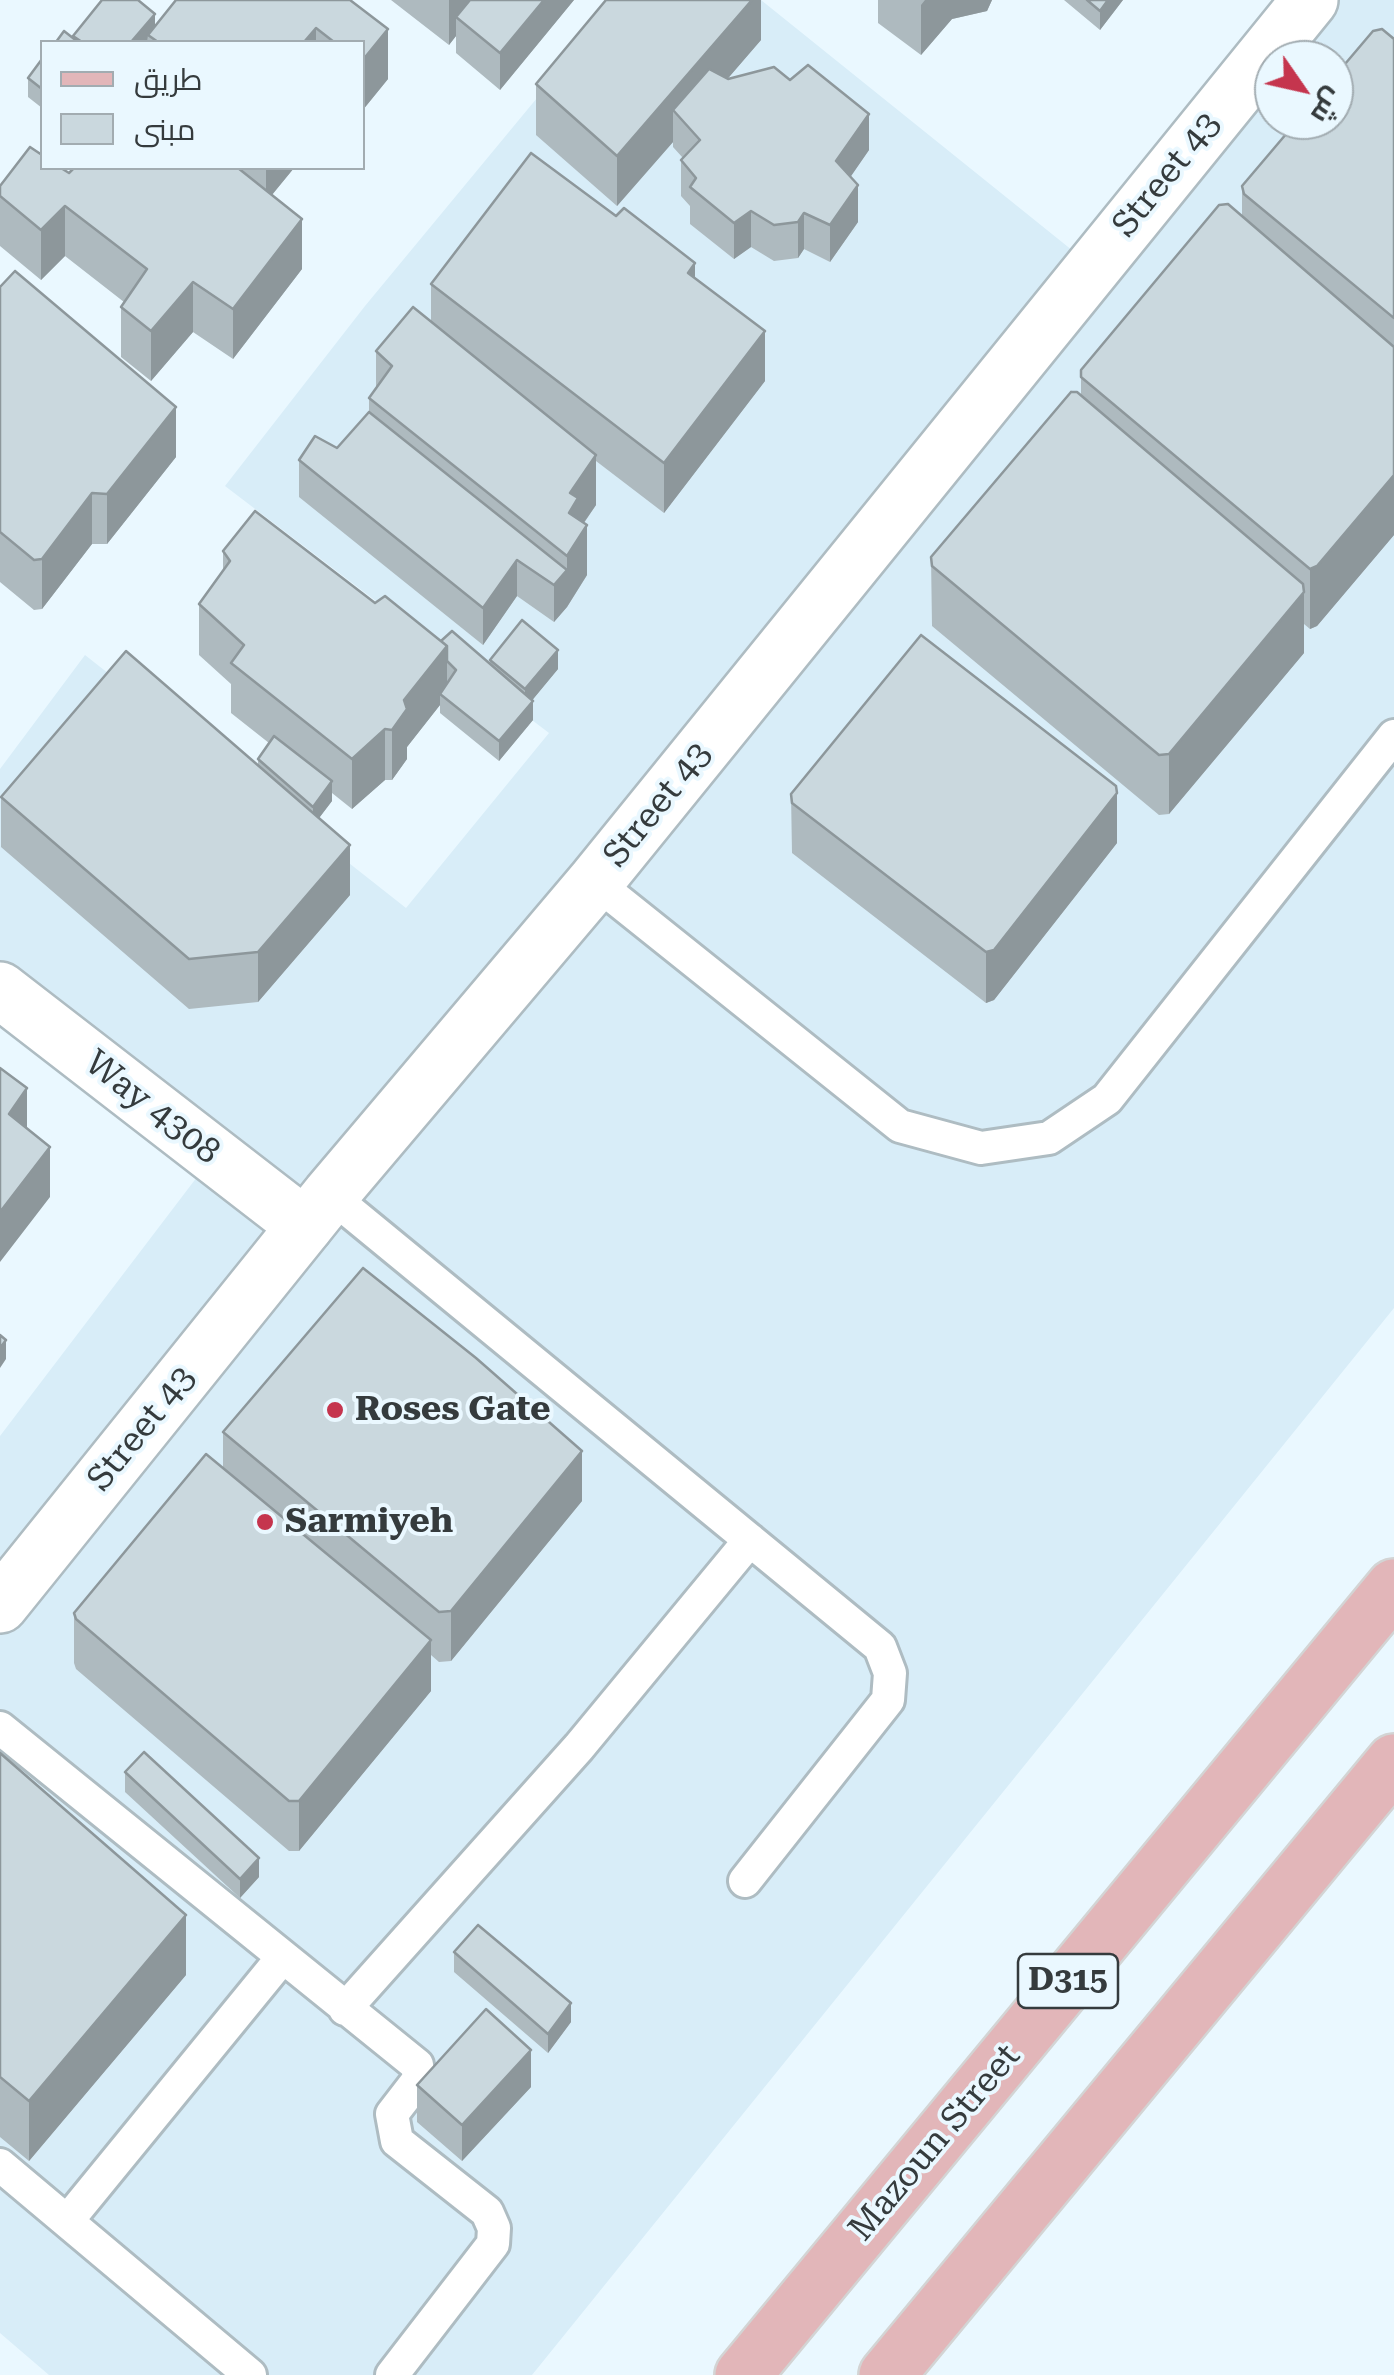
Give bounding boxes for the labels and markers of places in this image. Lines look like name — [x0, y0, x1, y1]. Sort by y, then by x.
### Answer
place label: Roses Gate — [355, 1389, 551, 1431]
marker: Roses Gate — [324, 1399, 346, 1421]
place label: Sarmiyeh — [285, 1501, 453, 1543]
marker: Sarmiyeh — [254, 1511, 276, 1533]

